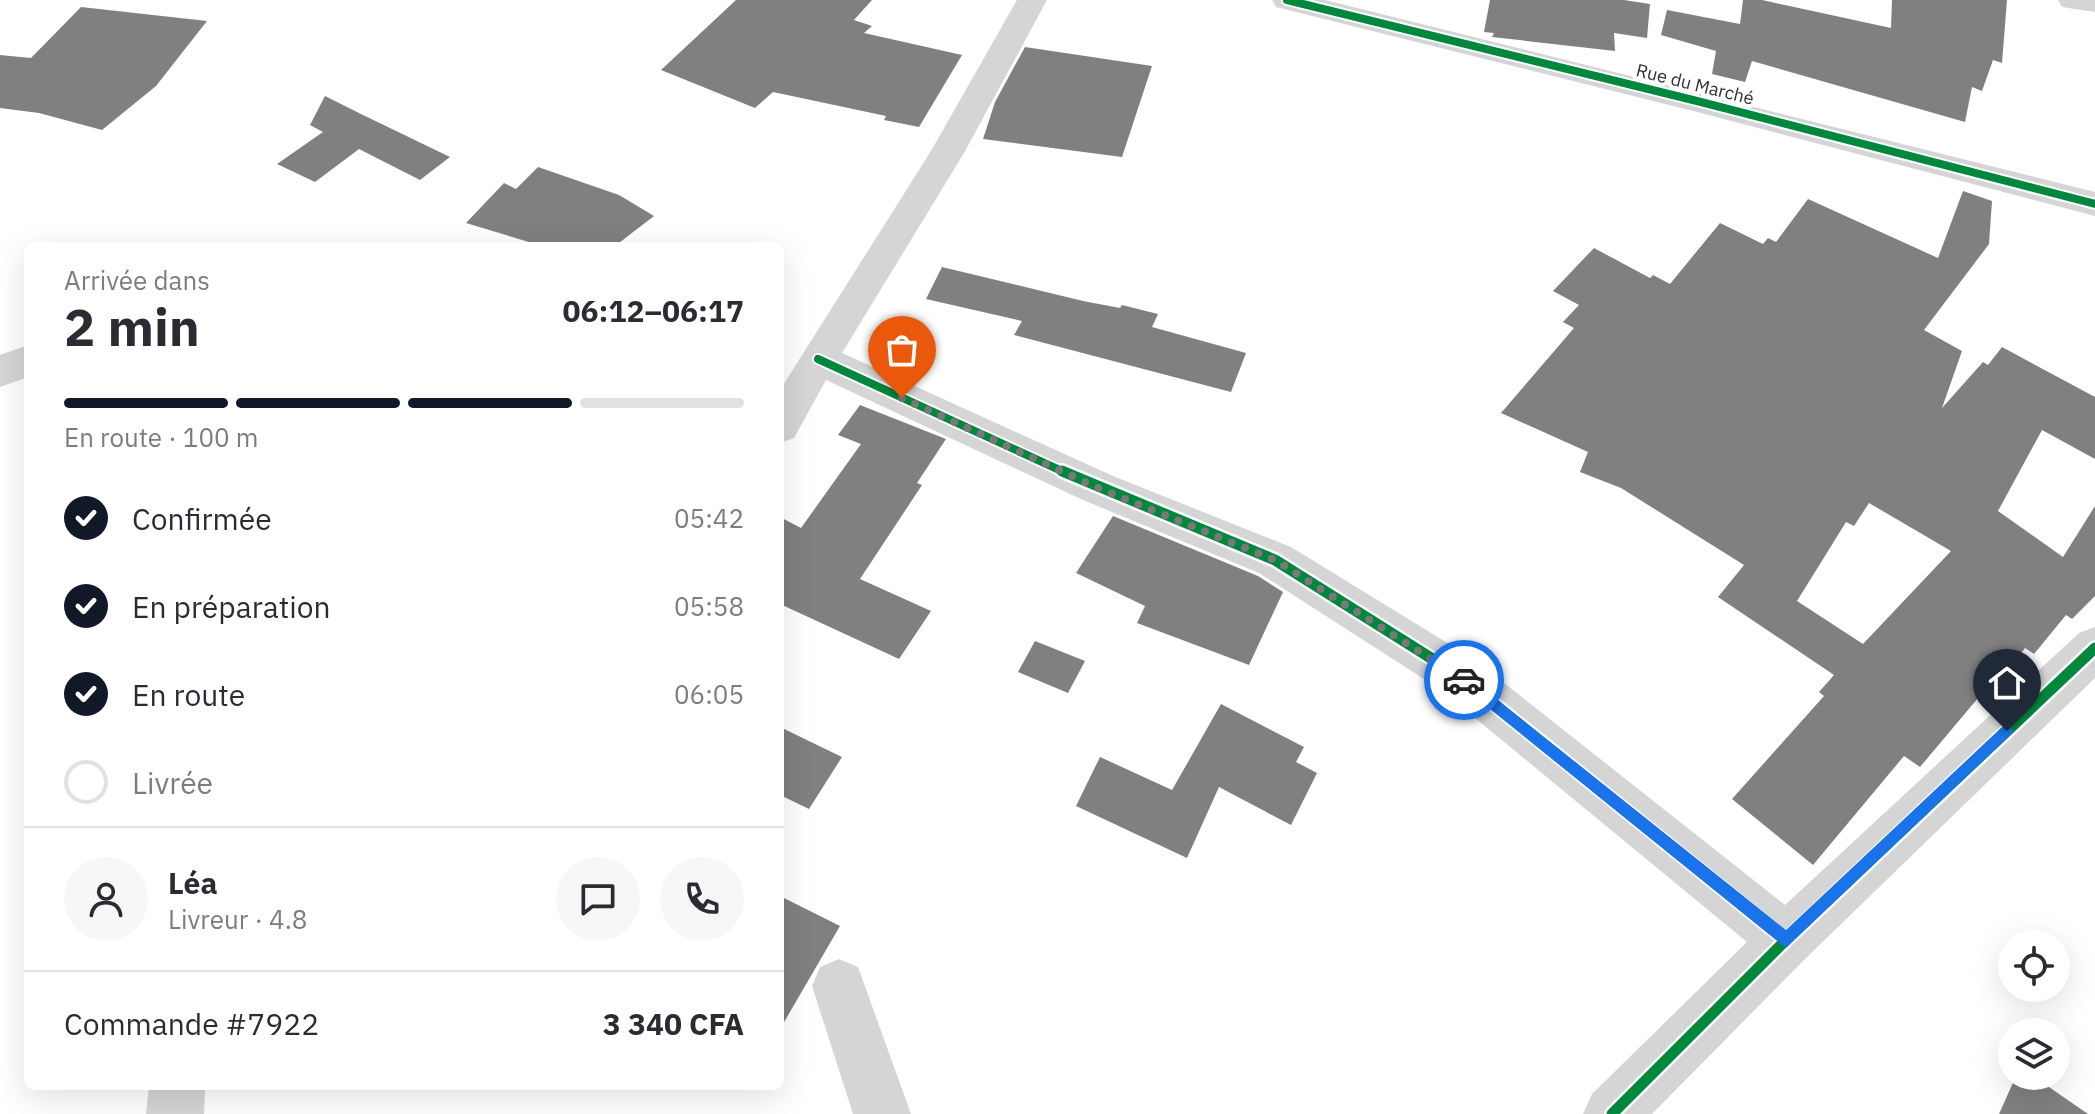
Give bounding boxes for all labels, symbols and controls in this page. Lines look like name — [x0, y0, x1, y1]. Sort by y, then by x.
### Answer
street label: Rue du Marché — [1634, 58, 1756, 110]
text: Arrivée dans — [64, 263, 210, 297]
text: 06:12–06:17 — [563, 291, 744, 330]
text: 2 min — [64, 293, 200, 360]
pin — [868, 316, 936, 398]
icon: bag — [880, 328, 924, 372]
text: En route · 100 m — [64, 420, 258, 454]
icon: check — [64, 496, 108, 540]
text: Confirmée — [132, 499, 272, 538]
text: 05:42 — [674, 501, 744, 535]
icon: check — [64, 584, 108, 628]
text: En préparation — [132, 587, 331, 626]
text: 05:58 — [674, 589, 744, 623]
courier — [1424, 640, 1504, 720]
pin — [1973, 649, 2041, 731]
icon: car — [1442, 658, 1486, 702]
icon: home — [1985, 661, 2029, 705]
icon: check — [64, 672, 108, 716]
text: En route — [132, 675, 245, 714]
text: 06:05 — [674, 677, 744, 711]
text: Livrée — [132, 763, 213, 802]
button: person — [64, 857, 148, 941]
button: chat — [556, 857, 640, 941]
button: phone — [660, 857, 744, 941]
text: Léa — [168, 863, 218, 902]
text: Livreur · 4.8 — [168, 902, 307, 936]
map controls — [1998, 930, 2070, 1090]
button: locate — [1998, 930, 2070, 1002]
text: Commande #7922 — [64, 1004, 319, 1043]
text: 3 340 CFA — [603, 1004, 744, 1043]
button: layers — [1998, 1018, 2070, 1090]

